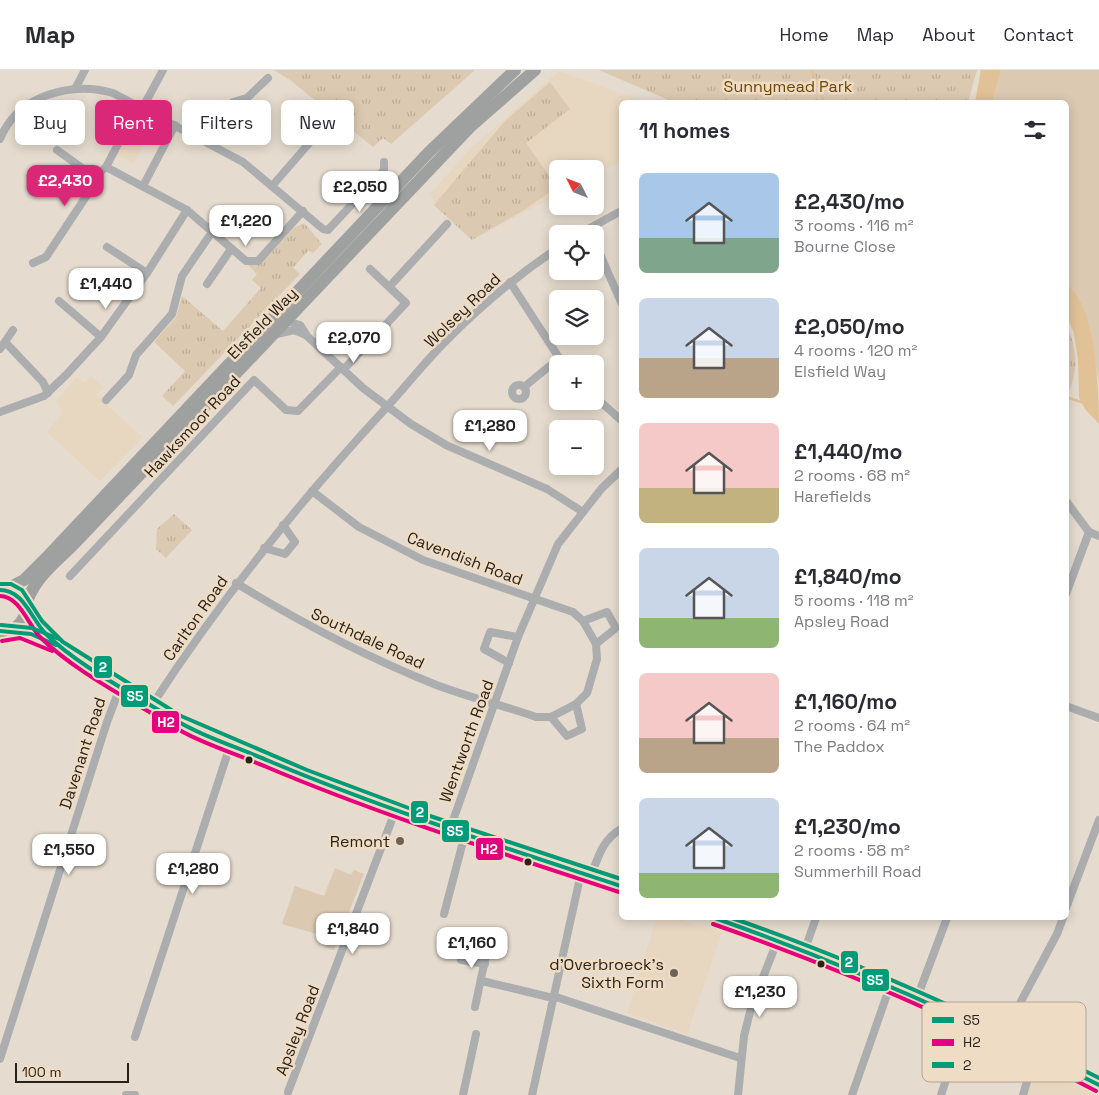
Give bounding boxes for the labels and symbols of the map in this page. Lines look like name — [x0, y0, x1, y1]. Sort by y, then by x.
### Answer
park label: Sunnymead Park — [724, 76, 853, 97]
north arrow — [549, 160, 604, 215]
pin: £2,430 — [24, 164, 106, 207]
pin: £2,050 — [319, 170, 401, 213]
pin: £1,220 — [205, 204, 287, 247]
pin: £1,440 — [65, 268, 147, 310]
street label: Wolsey Road — [420, 269, 505, 352]
street label: Elsfield Way — [223, 283, 302, 364]
pin: £2,070 — [313, 322, 395, 364]
street label: Hawksmoor Road — [140, 371, 245, 482]
pin: £1,280 — [449, 410, 531, 452]
street label: Cavendish Road — [404, 527, 526, 590]
street label: Carlton Road — [158, 571, 233, 665]
street label: Southdale Road — [308, 603, 428, 674]
line badge: 2 — [93, 655, 113, 679]
text: 2 — [99, 658, 107, 676]
street label: Wentworth Road — [434, 677, 498, 806]
line badge: S5 — [120, 684, 149, 708]
text: S5 — [127, 687, 143, 705]
street label: Davenant Road — [54, 695, 110, 812]
line badge: H2 — [151, 710, 180, 734]
text: H2 — [157, 713, 175, 731]
unlabelled marker — [244, 755, 254, 765]
line badge: 2 — [410, 800, 429, 824]
text: 2 — [416, 803, 424, 821]
line badge: S5 — [441, 819, 470, 843]
text: S5 — [447, 822, 463, 840]
place label: Remont — [330, 831, 390, 852]
pin: £1,550 — [28, 834, 110, 876]
marker: Remont — [394, 835, 406, 847]
line badge: H2 — [475, 837, 504, 861]
text: H2 — [480, 840, 498, 858]
pin: £1,280 — [152, 852, 234, 895]
unlabelled marker — [523, 857, 533, 867]
pin: £1,840 — [312, 912, 394, 955]
pin: £1,160 — [431, 926, 513, 969]
line badge: 2 — [840, 950, 859, 974]
text: 2 — [845, 953, 853, 971]
place label: d'Overbroeck's Sixth Form — [549, 954, 664, 993]
unlabelled marker — [816, 959, 826, 969]
marker: d'Overbroeck's Sixth Form — [668, 967, 680, 979]
line badge: S5 — [861, 968, 890, 992]
text: S5 — [867, 971, 883, 989]
pin: £1,230 — [719, 976, 801, 1018]
street label: Apsley Road — [271, 982, 324, 1078]
legend — [922, 1002, 1086, 1082]
text: S5 — [963, 1011, 980, 1029]
text: H2 — [963, 1033, 981, 1051]
text: 2 — [963, 1056, 971, 1074]
scale bar — [15, 1060, 129, 1083]

